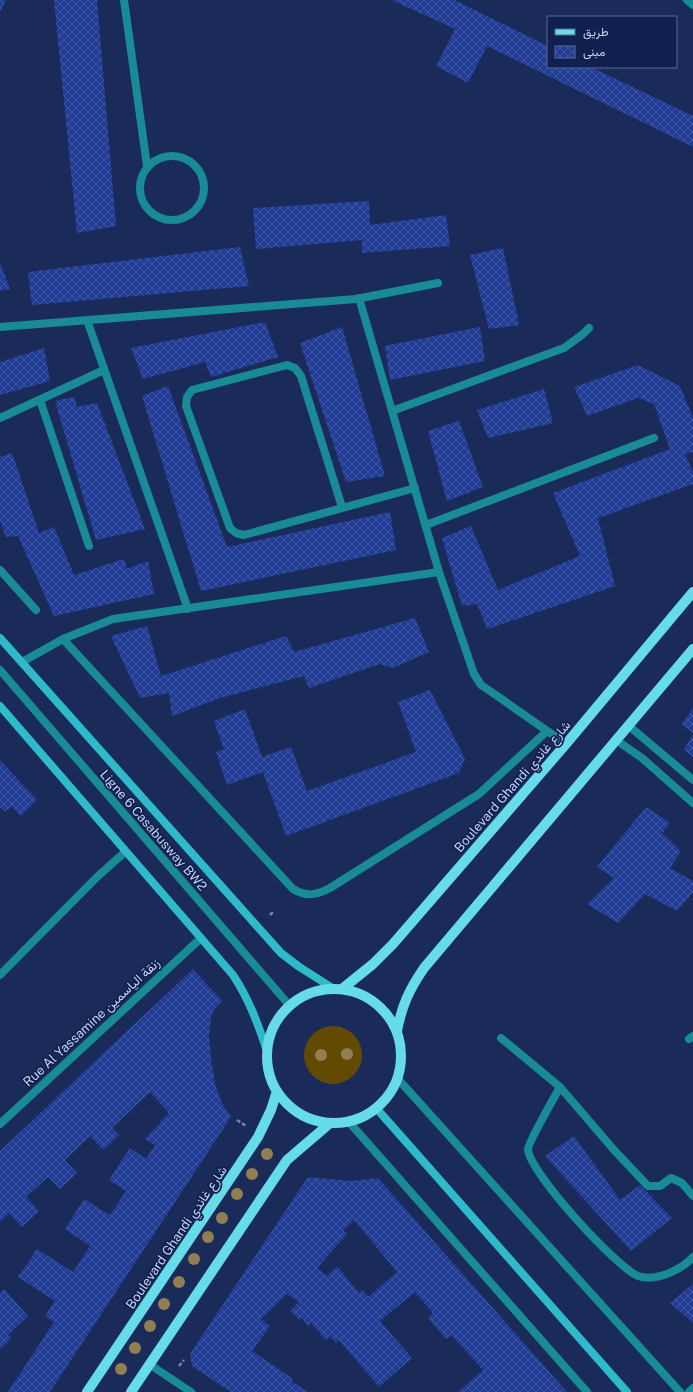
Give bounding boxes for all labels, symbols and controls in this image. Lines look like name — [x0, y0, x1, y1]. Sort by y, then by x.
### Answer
legend — [547, 16, 677, 68]
text: طريق — [583, 25, 609, 40]
text: مبنى — [583, 45, 605, 60]
street label: Boulevard Ghandi شارع غاندي — [451, 718, 576, 857]
street label: Ligne 6 Casabusway BW2 — [97, 767, 210, 894]
street label: Rue Al Yassamine زنقة الياسمين — [20, 955, 163, 1090]
street label: Boulevard Ghandi شارع غاندي — [123, 1163, 232, 1313]

